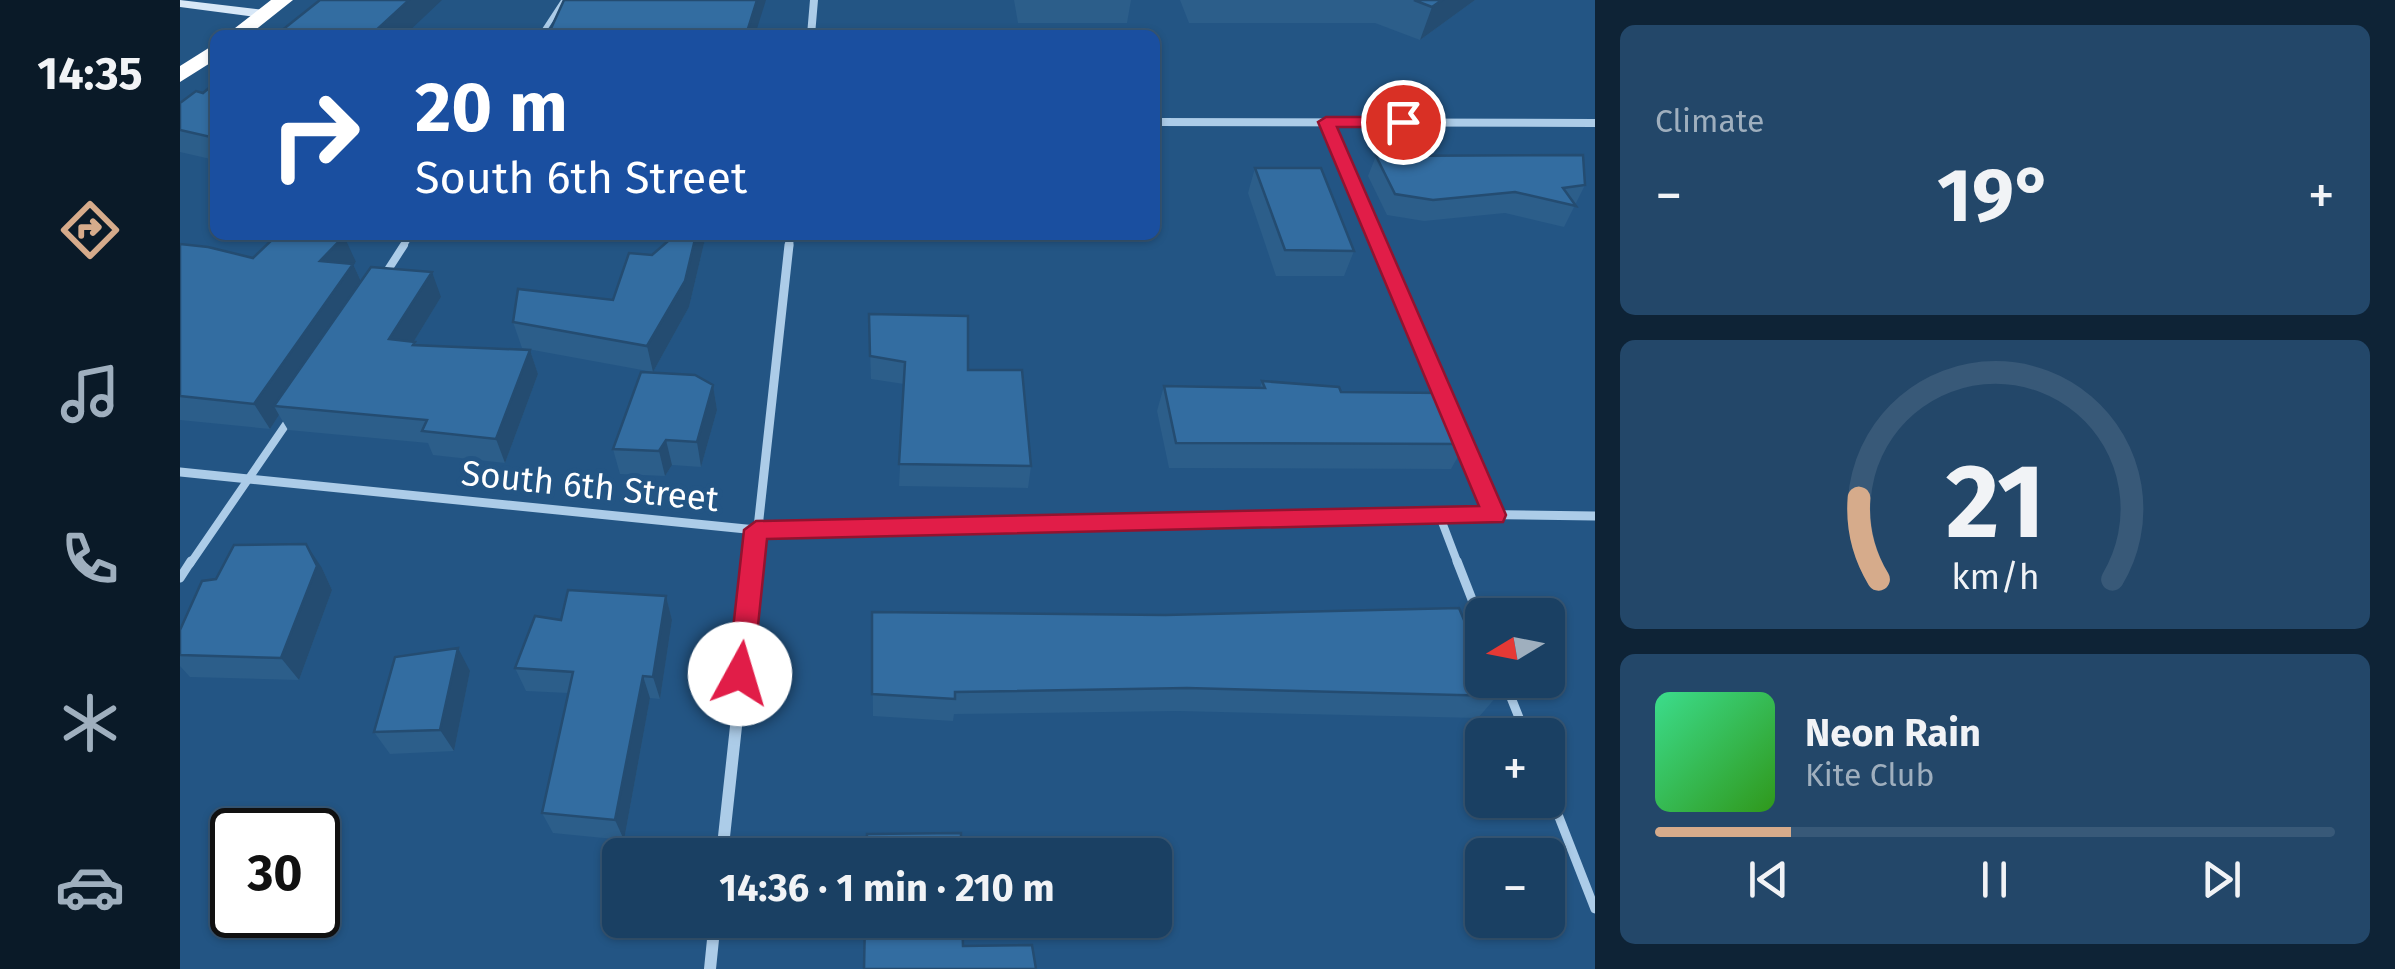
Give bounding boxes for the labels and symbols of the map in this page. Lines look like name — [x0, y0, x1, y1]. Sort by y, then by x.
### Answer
pin — [1361, 80, 1446, 165]
street label: South 6th Street — [459, 452, 721, 520]
north arrow — [1465, 598, 1565, 698]
position arrow — [688, 622, 792, 726]
speed limit sign: 30 — [210, 808, 340, 938]

